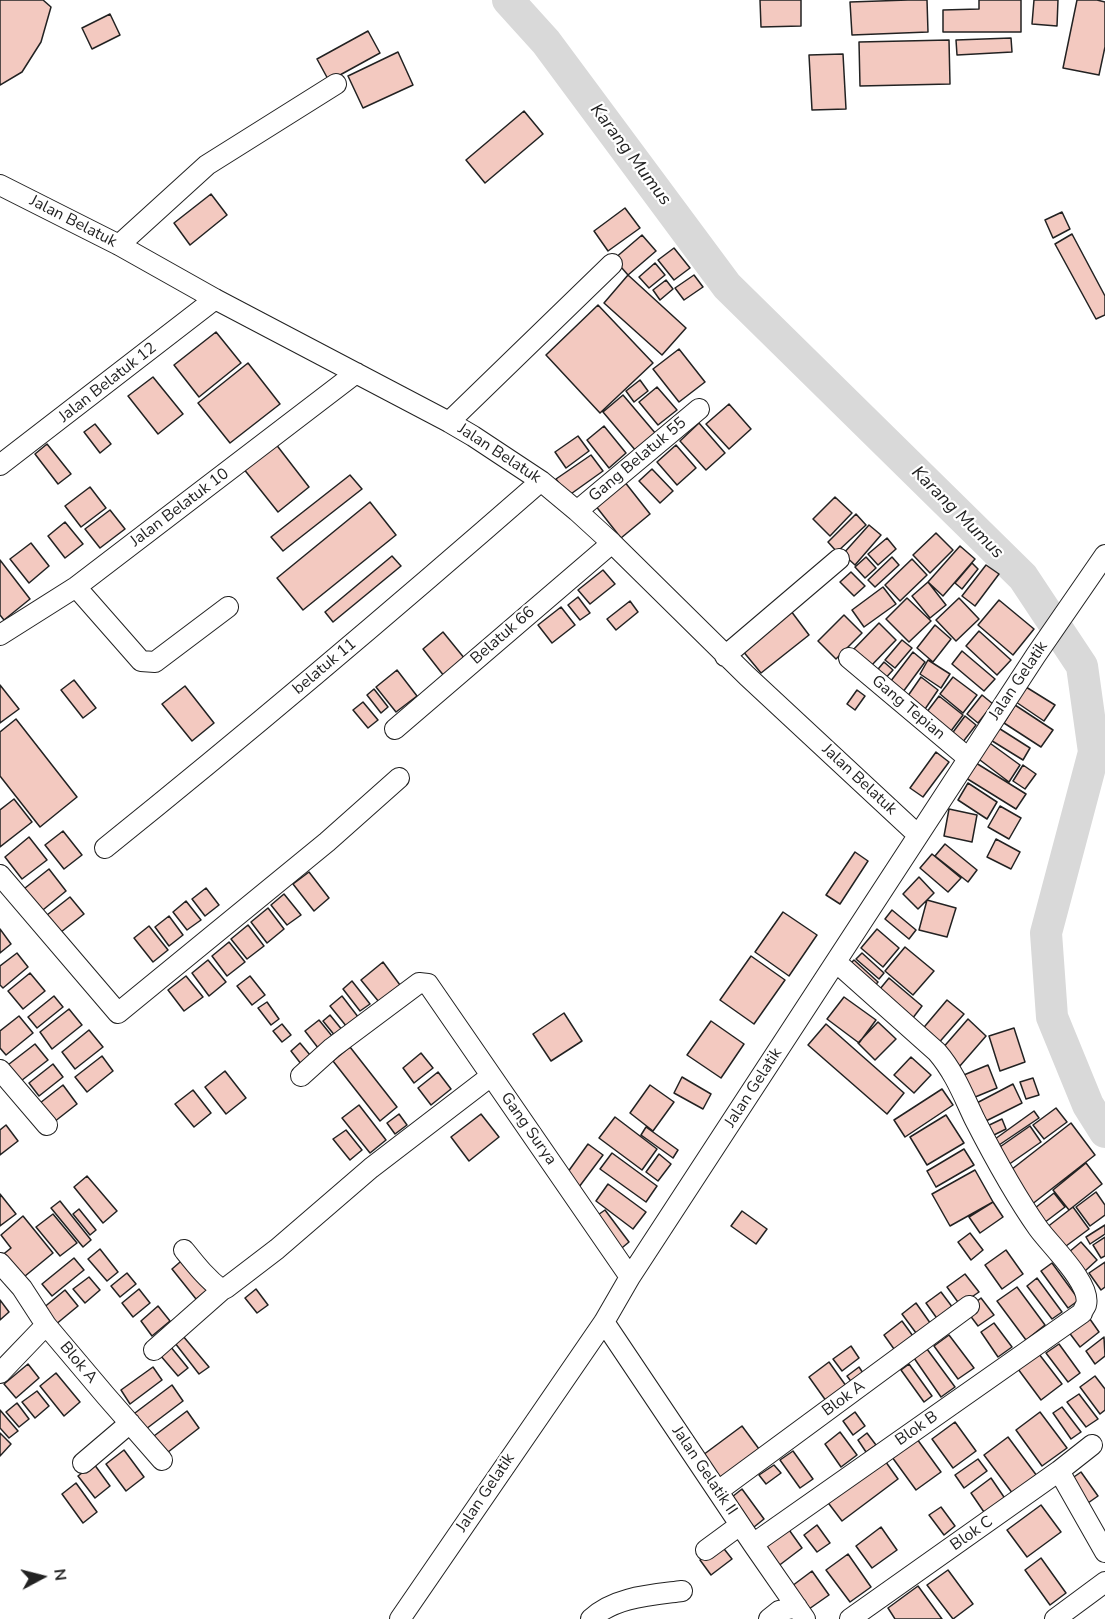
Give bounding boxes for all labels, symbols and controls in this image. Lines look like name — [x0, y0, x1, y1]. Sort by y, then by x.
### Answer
water label: Karang Mumus — [585, 100, 675, 210]
street label: Jalan Belatuk — [26, 192, 120, 252]
street label: Jalan Belatuk 12 — [55, 339, 161, 427]
street label: Gang Belatuk 55 — [585, 414, 691, 506]
street label: Jalan Belatuk — [454, 420, 544, 488]
water label: Karang Mumus — [906, 462, 1008, 564]
street label: Jalan Belatuk 10 — [127, 465, 233, 551]
street label: Belatuk 66 — [467, 603, 539, 669]
street label: belatuk 11 — [289, 635, 361, 699]
street label: Jalan Gelatik — [986, 638, 1052, 724]
street label: Gang Tepian — [867, 672, 949, 744]
street label: Jalan Belatuk — [818, 741, 900, 819]
street label: Jalan Gelatik — [721, 1045, 787, 1131]
street label: Gang Surya — [496, 1089, 560, 1169]
street label: Blok A — [55, 1338, 101, 1388]
street label: Blok A — [819, 1377, 869, 1421]
street label: Blok B — [892, 1408, 942, 1450]
street label: Jalan Gelatik II — [667, 1423, 741, 1519]
street label: Jalan Gelatik — [453, 1450, 519, 1536]
street label: Blok C — [947, 1513, 997, 1555]
north arrow — [12, 1547, 72, 1607]
text: N — [48, 1568, 72, 1582]

